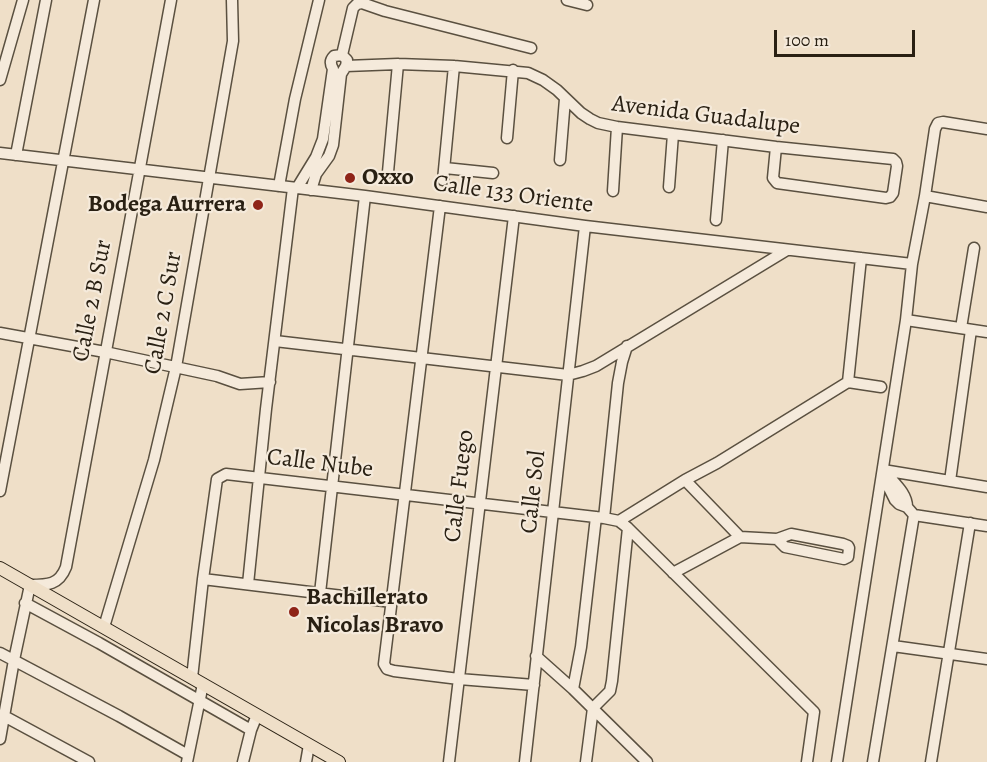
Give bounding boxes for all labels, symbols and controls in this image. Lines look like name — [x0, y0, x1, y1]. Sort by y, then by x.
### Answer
scale bar — [777, 18, 918, 56]
text: 100 m — [785, 28, 829, 52]
street label: Avenida Guadalupe — [610, 90, 802, 142]
place label: Oxxo — [362, 164, 414, 192]
street label: Calle 133 Oriente — [431, 170, 595, 220]
marker: Oxxo — [343, 171, 357, 185]
place label: Bodega Aurrera — [88, 191, 246, 219]
marker: Bodega Aurrera — [251, 198, 265, 212]
street label: Calle 2 B Sur — [67, 238, 119, 364]
street label: Calle 2 C Sur — [139, 249, 189, 377]
street label: Calle Fuego — [439, 428, 481, 544]
street label: Calle Nube — [265, 443, 375, 485]
street label: Calle Sol — [515, 449, 553, 535]
place label: Bachillerato Nicolas Bravo — [306, 584, 444, 640]
marker: Bachillerato Nicolas Bravo — [287, 605, 301, 619]

